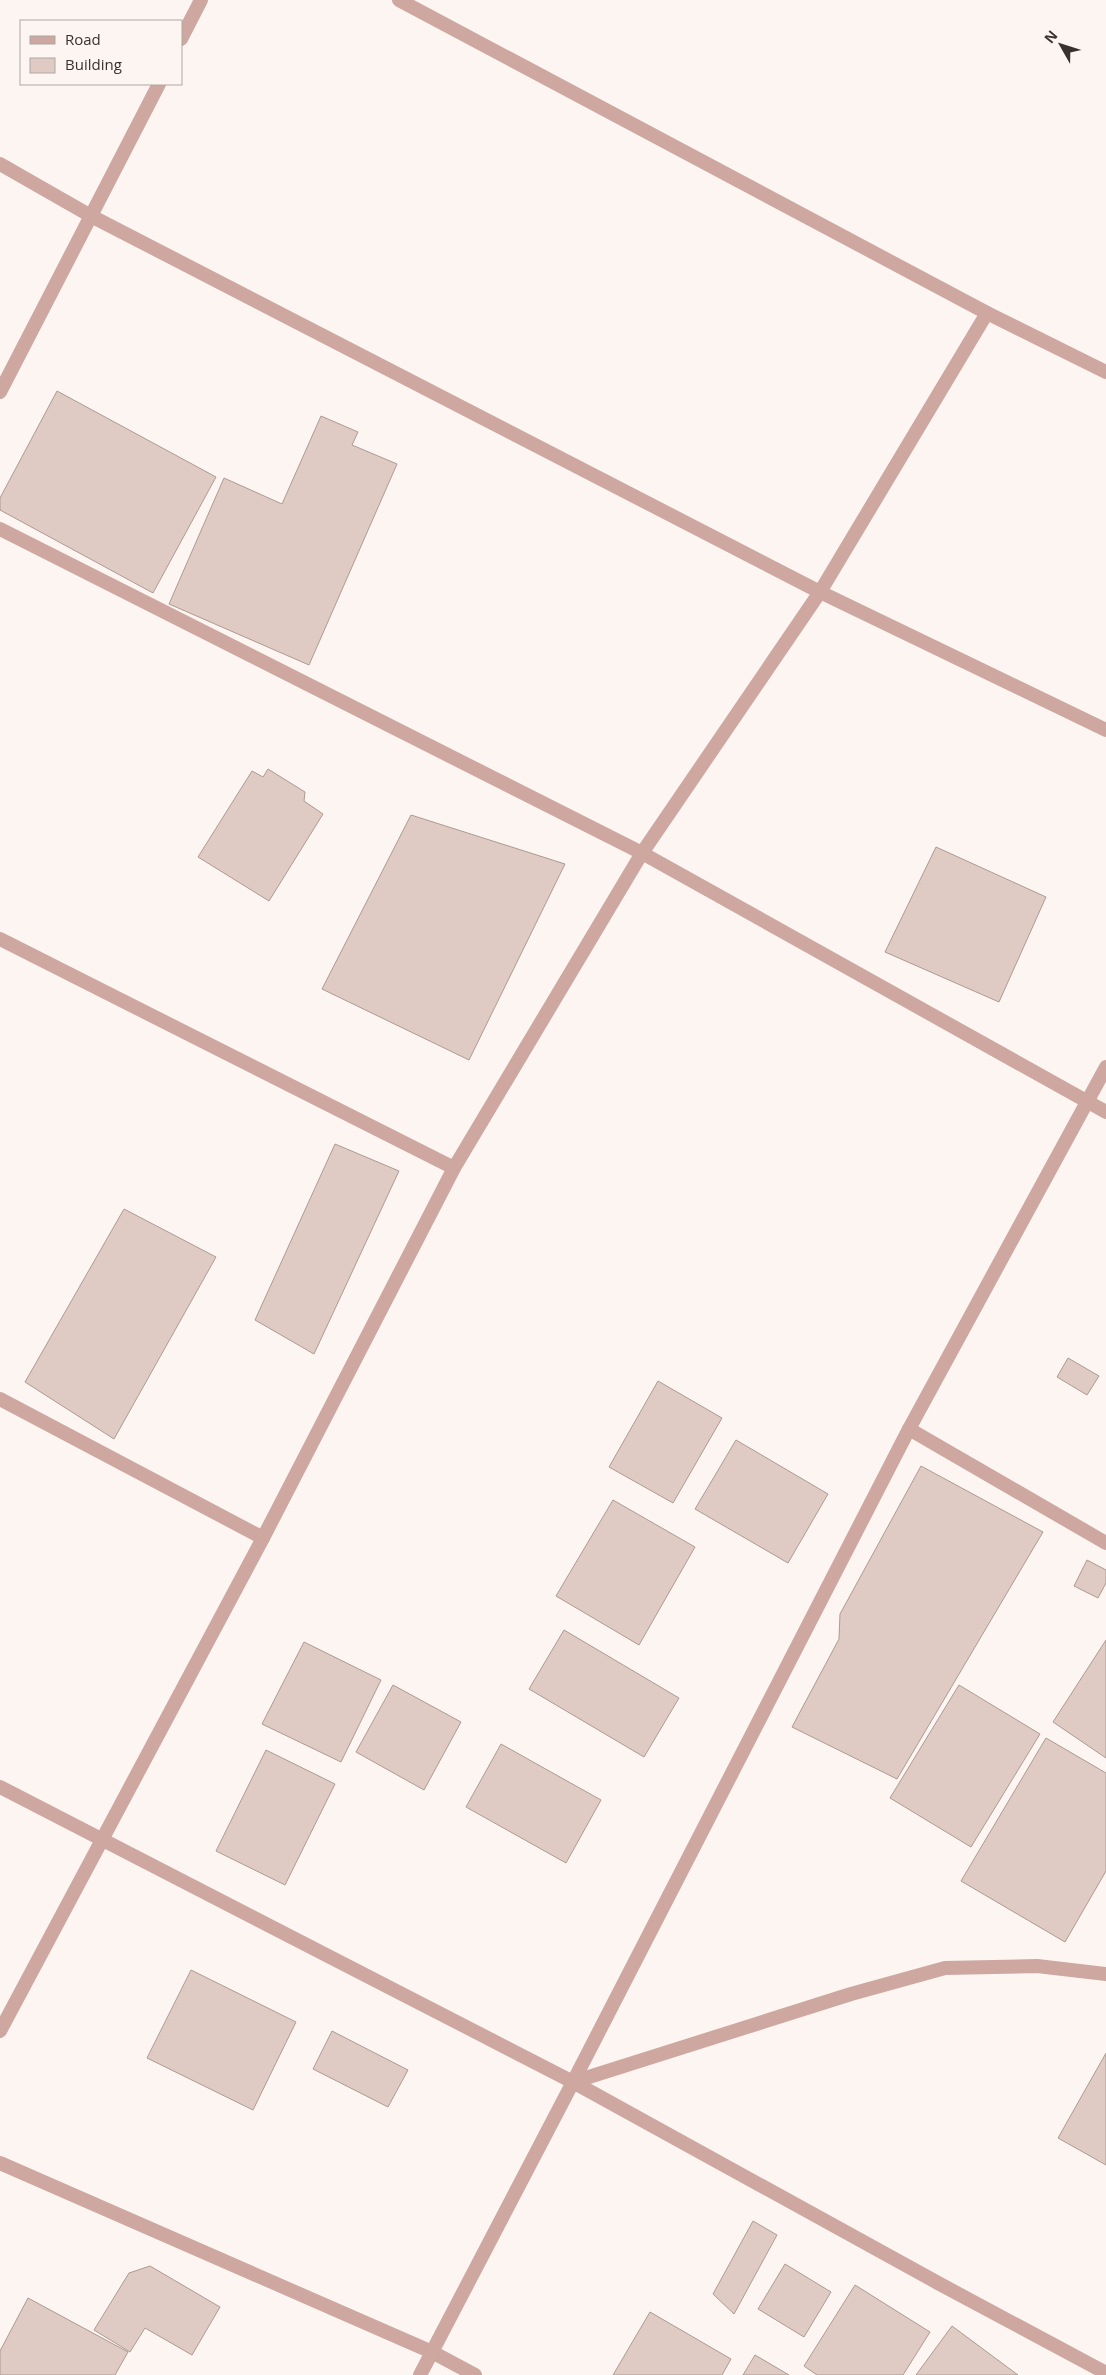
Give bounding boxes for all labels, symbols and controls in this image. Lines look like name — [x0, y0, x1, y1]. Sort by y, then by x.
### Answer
legend — [20, 20, 182, 85]
north arrow — [1036, 20, 1086, 70]
text: N — [1040, 26, 1061, 47]
text: Road — [65, 29, 101, 49]
text: Building — [65, 54, 122, 74]

